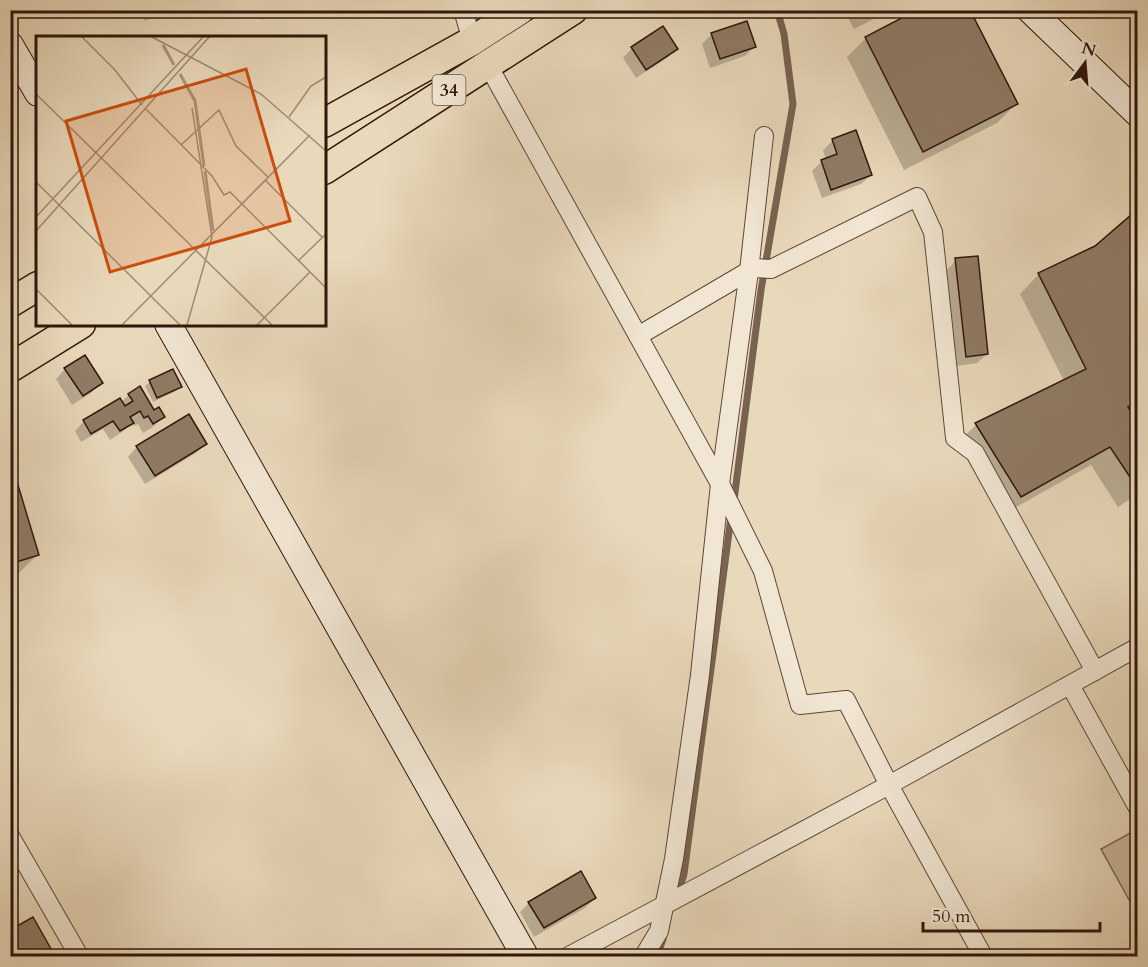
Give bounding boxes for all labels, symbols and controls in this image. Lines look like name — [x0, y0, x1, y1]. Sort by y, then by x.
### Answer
north arrow — [1055, 33, 1115, 93]
inset map — [36, 36, 326, 326]
text: N — [1079, 37, 1099, 62]
road number: 34 — [432, 75, 466, 105]
scale bar — [923, 895, 1100, 933]
text: 50 m — [932, 904, 971, 929]

